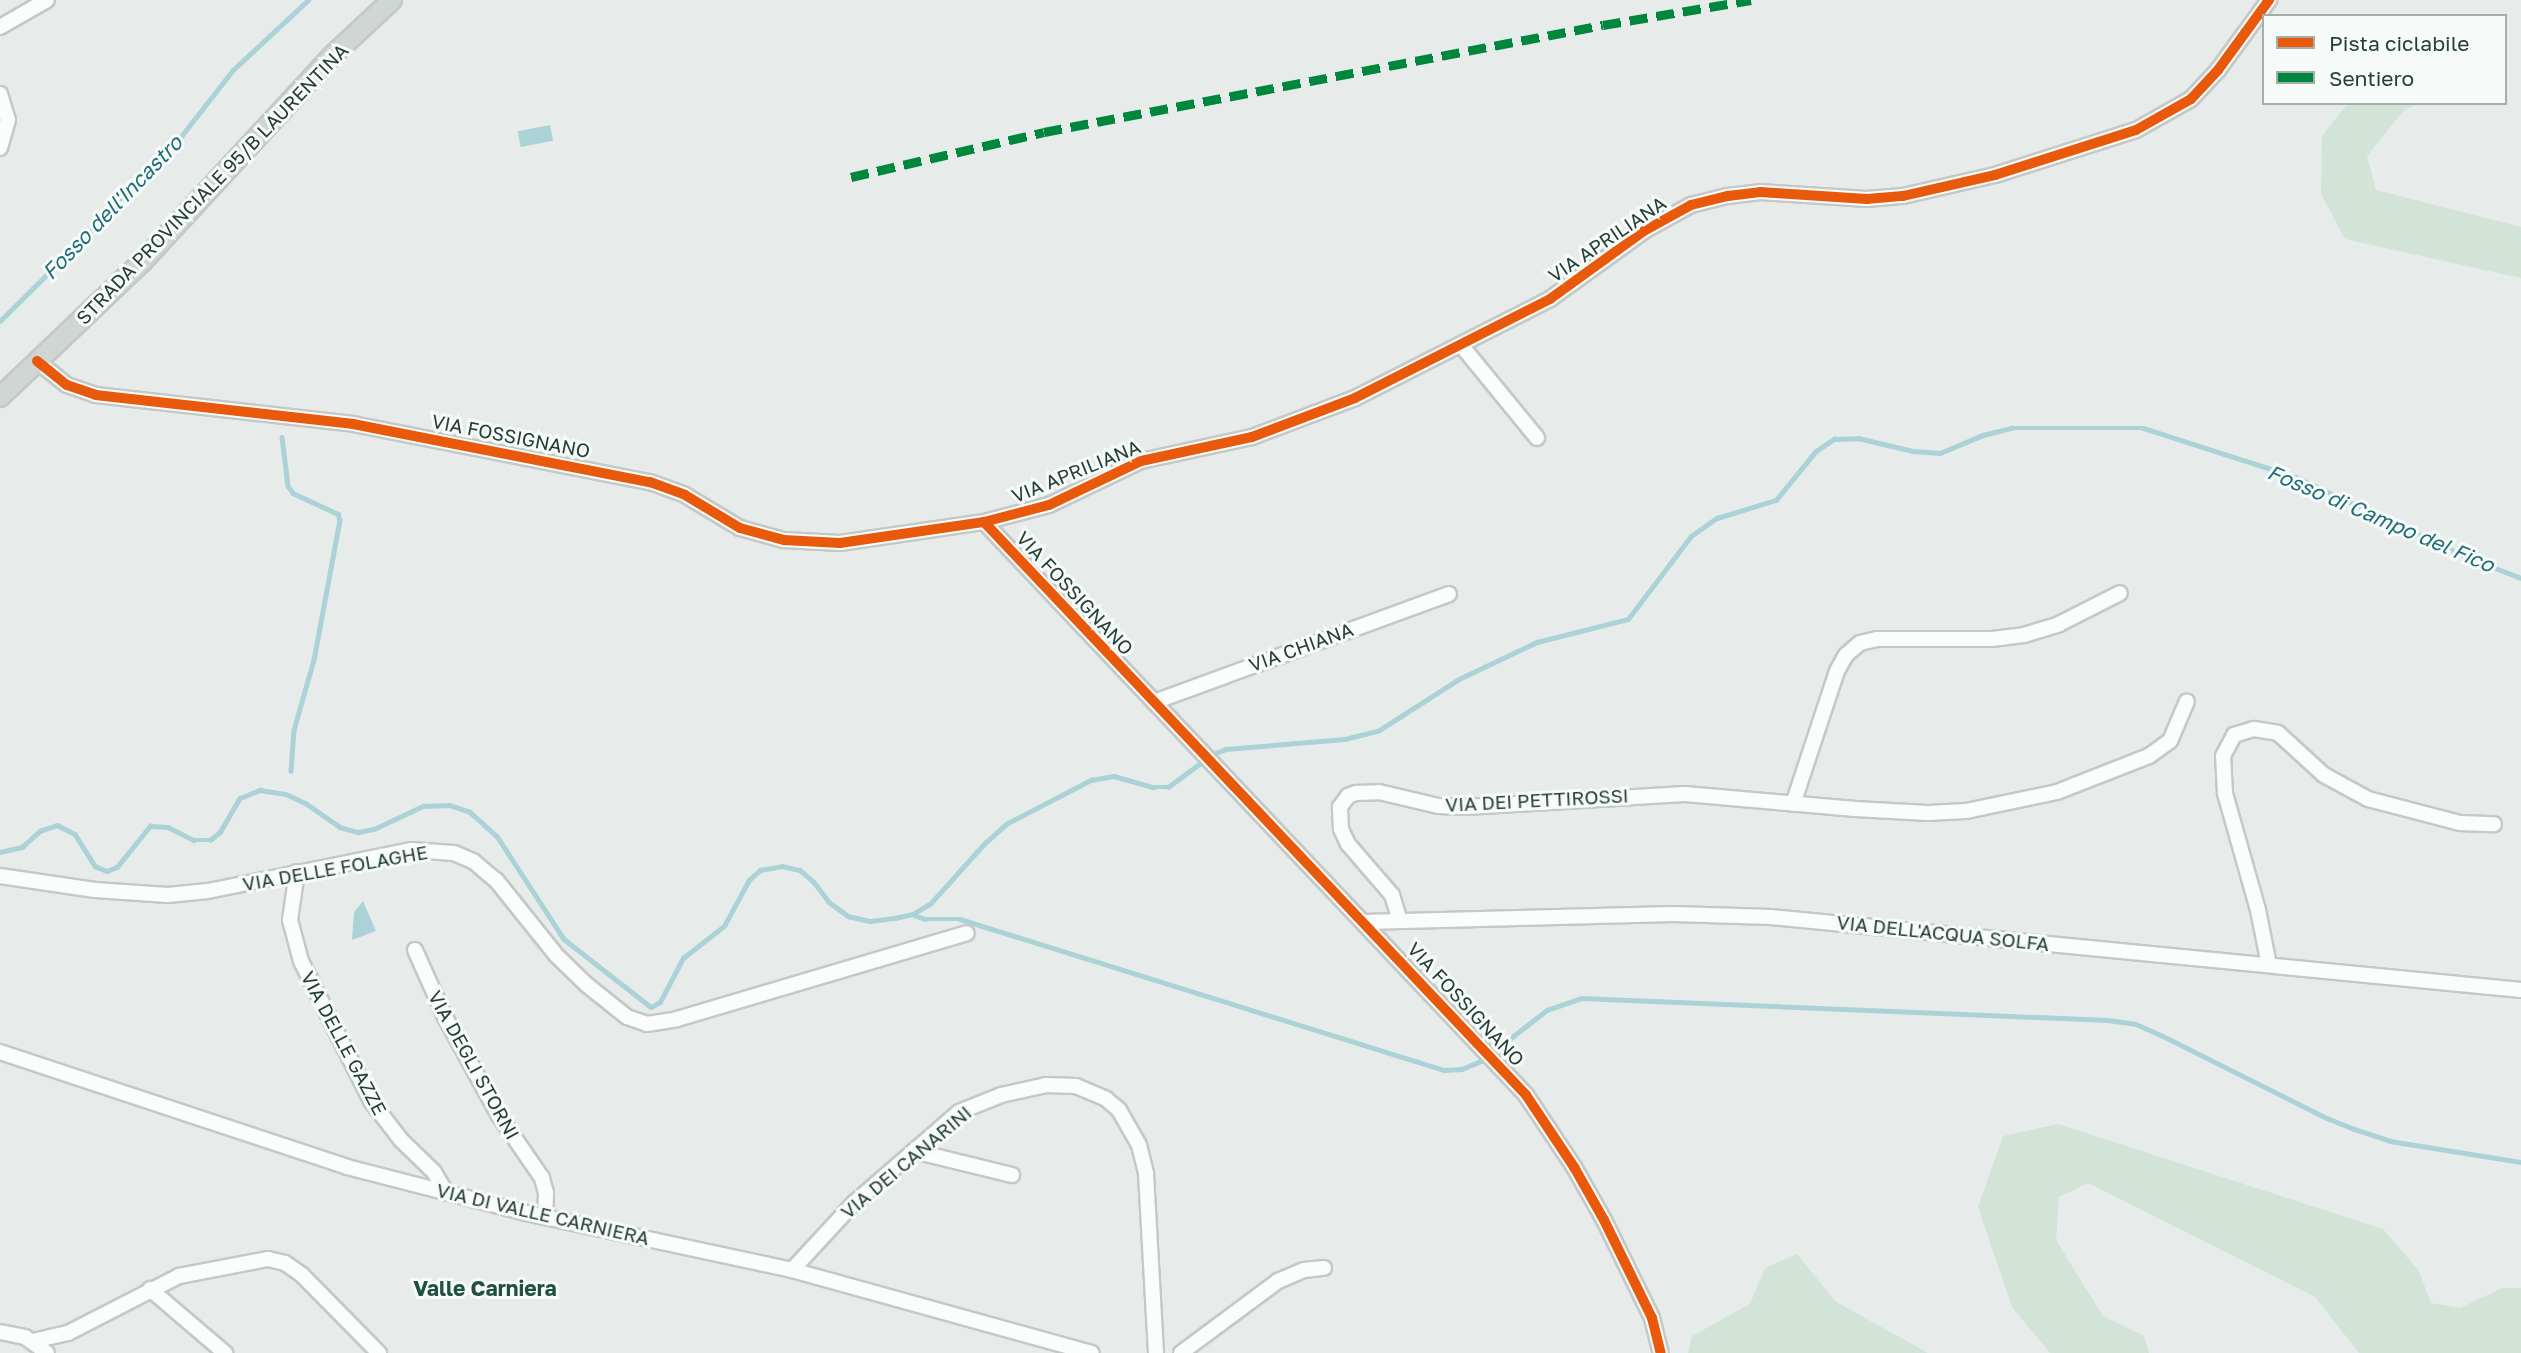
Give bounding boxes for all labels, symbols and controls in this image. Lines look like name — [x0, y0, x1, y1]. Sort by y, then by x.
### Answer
legend — [2262, 14, 2507, 105]
text: Pista ciclabile — [2329, 30, 2469, 56]
street label: STRADA PROVINCIALE 95/B LAURENTINA — [71, 39, 353, 329]
text: Sentiero — [2329, 65, 2414, 91]
water label: Fosso dell'Incastro — [37, 130, 187, 284]
street label: VIA APRILIANA — [1544, 191, 1670, 287]
street label: VIA FOSSIGNANO — [430, 409, 592, 463]
street label: VIA APRILIANA — [1008, 435, 1144, 507]
water label: Fosso di Campo del Fico — [2264, 459, 2498, 577]
street label: VIA FOSSIGNANO — [1012, 526, 1138, 660]
street label: VIA CHIANA — [1246, 618, 1356, 676]
street label: VIA DEI PETTIROSSI — [1445, 784, 1629, 816]
street label: VIA DELLE FOLAGHE — [241, 840, 429, 896]
street label: VIA DELL'ACQUA SOLFA — [1836, 911, 2050, 955]
street label: VIA FOSSIGNANO — [1403, 937, 1529, 1071]
street label: VIA DELLE GAZZE — [297, 967, 391, 1119]
street label: VIA DEGLI STORNI — [424, 987, 524, 1143]
street label: VIA DEI CANARINI — [836, 1101, 976, 1223]
street label: VIA DI VALLE CARNIERA — [434, 1178, 652, 1250]
district label: Valle Carniera — [413, 1275, 557, 1301]

